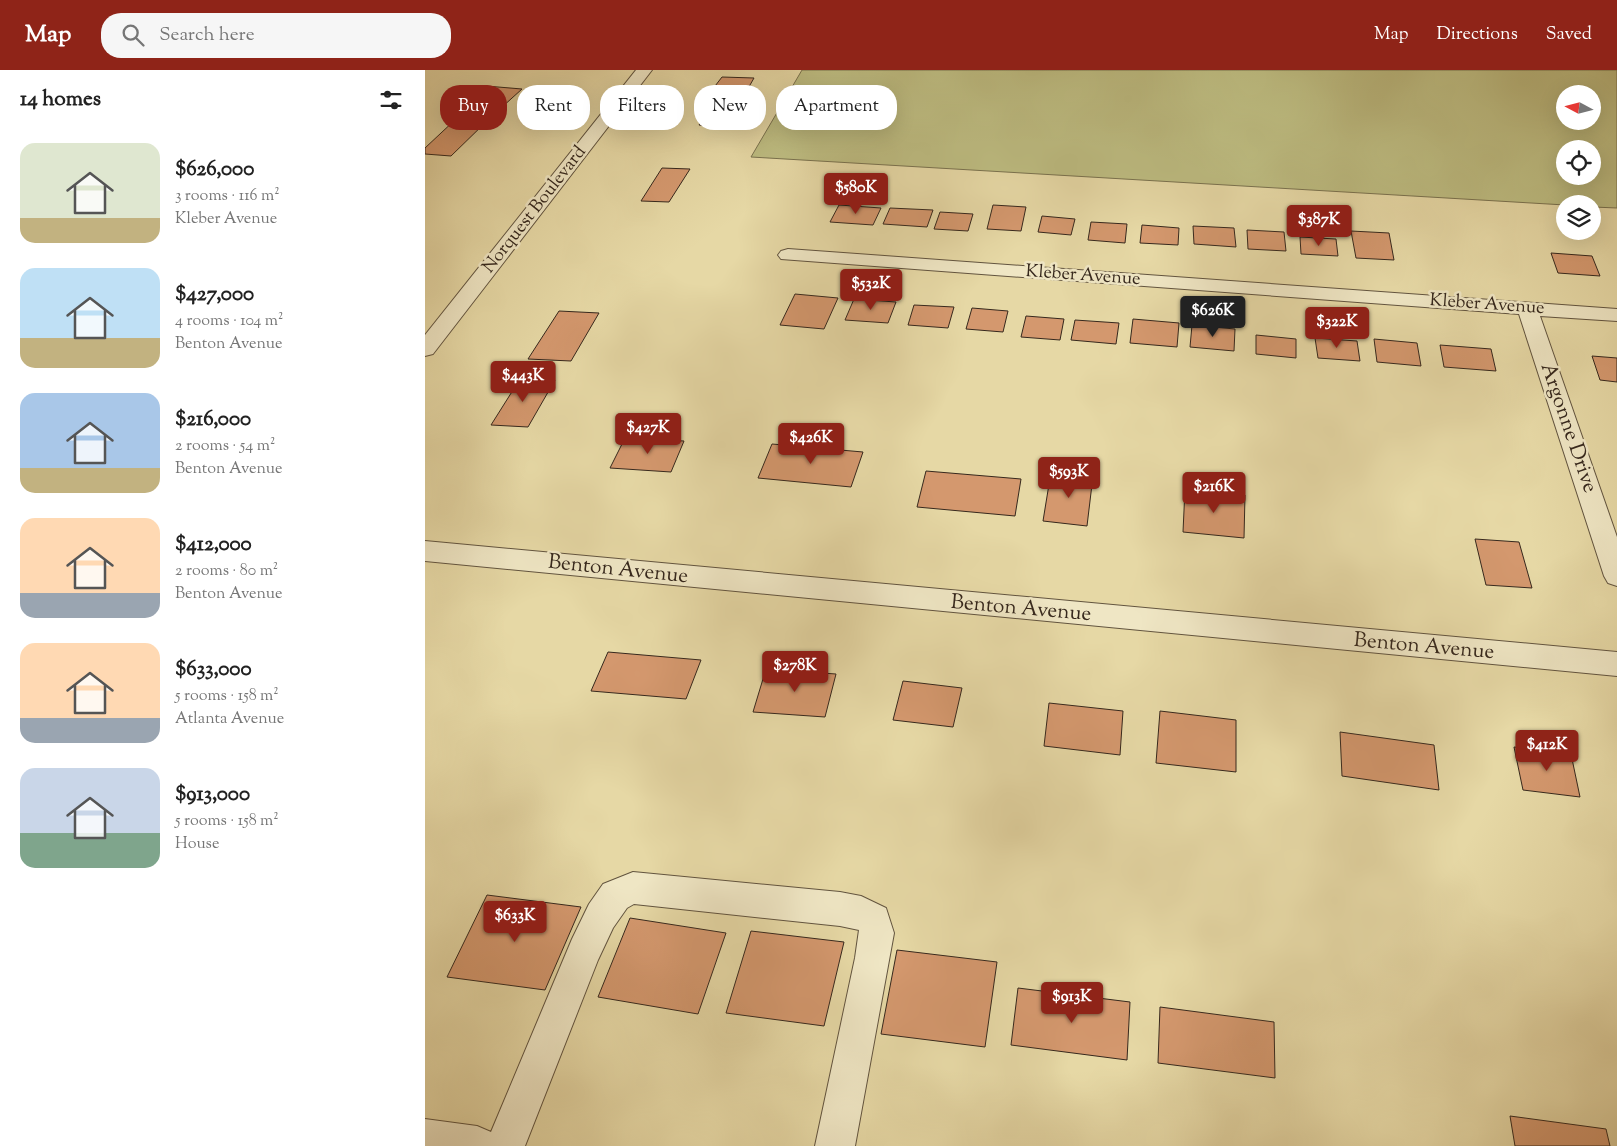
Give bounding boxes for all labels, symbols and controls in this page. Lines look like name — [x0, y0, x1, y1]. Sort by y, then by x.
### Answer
search box — [101, 13, 451, 58]
text: Map — [25, 18, 71, 52]
icon: search — [119, 21, 147, 49]
text: Search here — [159, 22, 255, 49]
text: Map — [1374, 22, 1409, 48]
text: Directions — [1437, 22, 1518, 48]
text: Saved — [1546, 22, 1592, 48]
text: 14 homes — [20, 85, 101, 115]
chip: Buy — [440, 85, 507, 130]
chip: Rent — [517, 85, 590, 130]
chip: Filters — [600, 85, 684, 130]
chip: New — [694, 85, 766, 130]
chip: Apartment — [776, 85, 897, 130]
north arrow — [1556, 85, 1601, 130]
map controls — [1556, 85, 1601, 240]
icon: filters — [377, 86, 405, 114]
button: locate — [1556, 140, 1601, 185]
street label: Norquest Boulevard — [477, 141, 593, 279]
text: $626,000 — [175, 155, 254, 185]
icon: home — [60, 163, 120, 223]
pin: $580K — [821, 172, 891, 215]
text: $580K — [835, 177, 877, 200]
text: 3 rooms · 116 m² — [175, 185, 280, 208]
button: layers — [1556, 195, 1601, 240]
pin: $387K — [1284, 204, 1354, 247]
text: Kleber Avenue — [175, 208, 277, 231]
text: $387K — [1298, 209, 1340, 232]
street label: Kleber Avenue — [1025, 259, 1141, 293]
pin: $532K — [836, 268, 906, 311]
text: $532K — [851, 273, 891, 296]
text: $427,000 — [175, 280, 254, 310]
icon: home — [60, 288, 120, 348]
street label: Kleber Avenue — [1429, 288, 1545, 322]
pin: $626K — [1178, 296, 1248, 338]
text: $626K — [1191, 300, 1235, 323]
pin: $322K — [1302, 306, 1372, 349]
text: 4 rooms · 104 m² — [175, 310, 283, 333]
text: $322K — [1316, 311, 1358, 334]
text: Benton Avenue — [175, 333, 282, 356]
street label: Argonne Drive — [1532, 359, 1604, 497]
pin: $443K — [488, 360, 558, 403]
text: $443K — [502, 365, 544, 388]
text: $216,000 — [175, 405, 251, 435]
pin: $427K — [613, 412, 683, 455]
icon: home — [60, 413, 120, 473]
text: $427K — [626, 417, 670, 440]
pin: $426K — [776, 422, 846, 465]
text: $426K — [789, 427, 833, 450]
text: 2 rooms · 54 m² — [175, 435, 275, 458]
pin: $593K — [1034, 456, 1104, 499]
text: Benton Avenue — [175, 458, 282, 481]
text: $593K — [1049, 461, 1089, 484]
pin: $216K — [1179, 472, 1249, 514]
text: $216K — [1194, 476, 1235, 499]
text: $412,000 — [175, 530, 252, 560]
icon: home — [60, 538, 120, 598]
street label: Benton Avenue — [546, 548, 690, 592]
text: 2 rooms · 80 m² — [175, 560, 278, 583]
text: Benton Avenue — [175, 583, 282, 606]
street label: Benton Avenue — [949, 588, 1093, 630]
street label: Benton Avenue — [1352, 626, 1496, 668]
pin: $278K — [760, 650, 830, 693]
text: $633,000 — [175, 655, 252, 685]
text: $278K — [773, 655, 817, 678]
icon: home — [60, 663, 120, 723]
text: 5 rooms · 158 m² — [175, 685, 279, 708]
text: Atlanta Avenue — [175, 708, 284, 731]
pin: $412K — [1512, 730, 1582, 772]
text: $412K — [1526, 734, 1568, 757]
text: $913,000 — [175, 780, 250, 810]
icon: home — [60, 788, 120, 848]
text: 5 rooms · 158 m² — [175, 810, 279, 833]
text: House — [175, 833, 219, 856]
pin: $633K — [480, 900, 550, 943]
text: $633K — [495, 905, 536, 928]
pin: $913K — [1037, 982, 1107, 1024]
text: $913K — [1052, 986, 1092, 1009]

